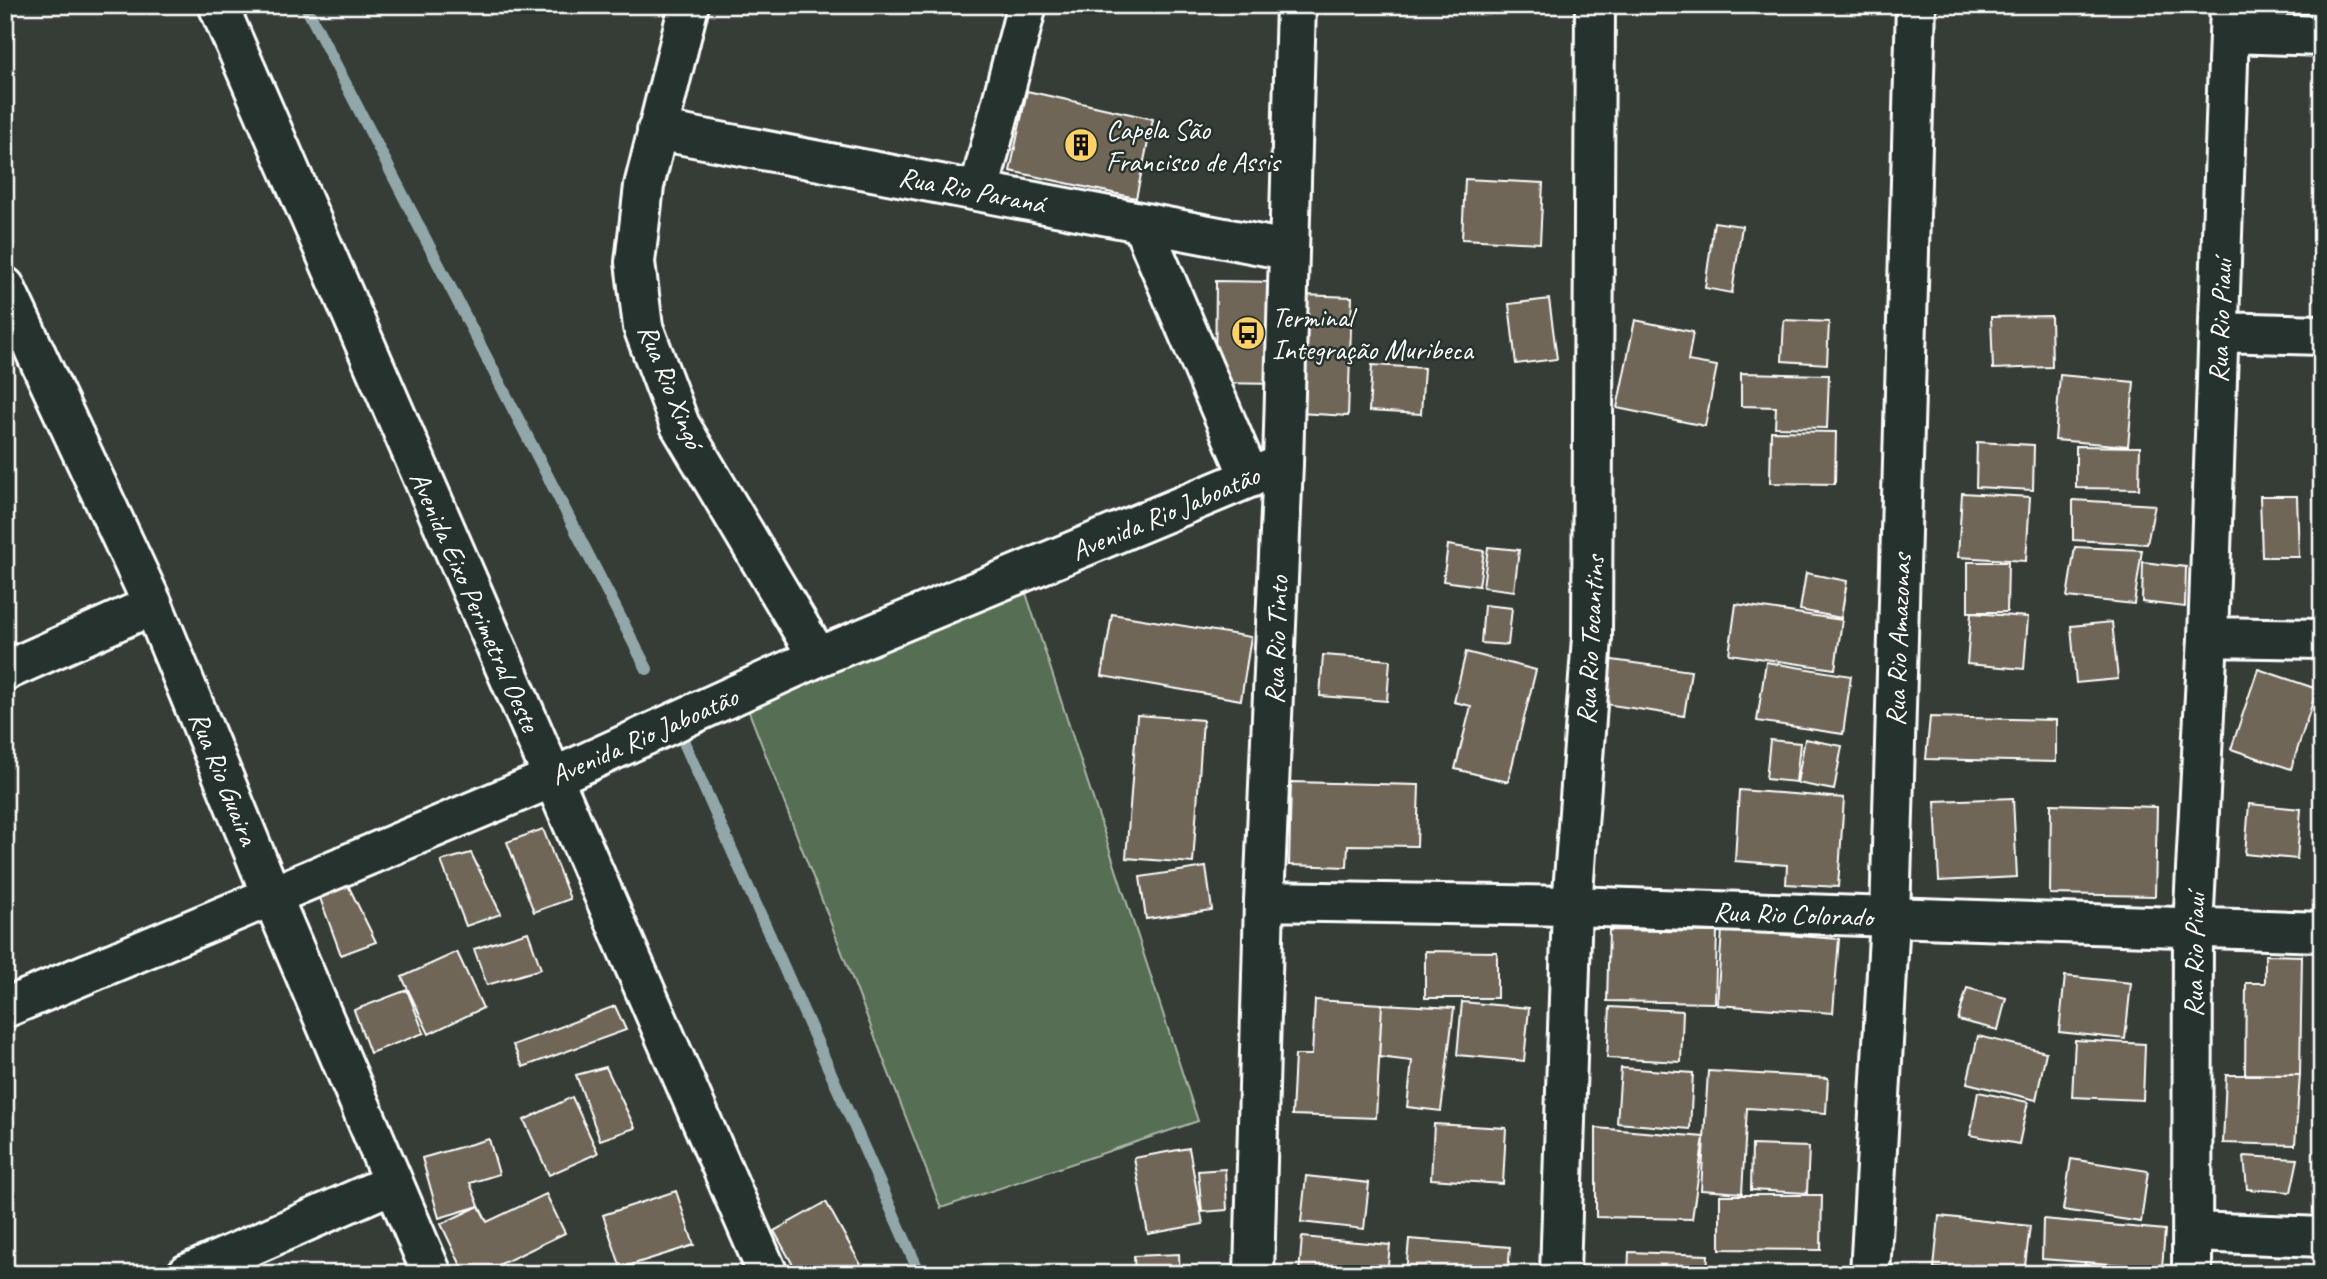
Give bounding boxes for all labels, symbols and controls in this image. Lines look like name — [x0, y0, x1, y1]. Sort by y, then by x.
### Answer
place label: Capela São Francisco de Assis — [1106, 112, 1282, 179]
building icon: Capela São Francisco de Assis — [1062, 126, 1100, 164]
street label: Rua Rio Paraná — [896, 159, 1051, 222]
street label: Rua Rio Piauí — [2200, 253, 2240, 384]
place label: Terminal Integração Muribeca — [1272, 300, 1475, 367]
bus stop icon: Terminal Integração Muribeca — [1229, 314, 1267, 352]
street label: Rua Rio Xingó — [630, 319, 713, 457]
street label: Avenida Rio Jaboatão — [1066, 457, 1266, 568]
street label: Avenida Eixo Perimetral Oeste — [402, 465, 549, 738]
street label: Rua Rio Amazonas — [1878, 551, 1919, 727]
street label: Rua Rio Tocantins — [1568, 552, 1612, 725]
street label: Rua Rio Tinto — [1256, 573, 1296, 705]
street label: Avenida Rio Jaboatão — [545, 678, 745, 793]
street label: Rua Rio Guaira — [181, 706, 267, 851]
street label: Rua Rio Piauí — [2175, 887, 2213, 1017]
street label: Rua Rio Colorado — [1713, 894, 1876, 934]

